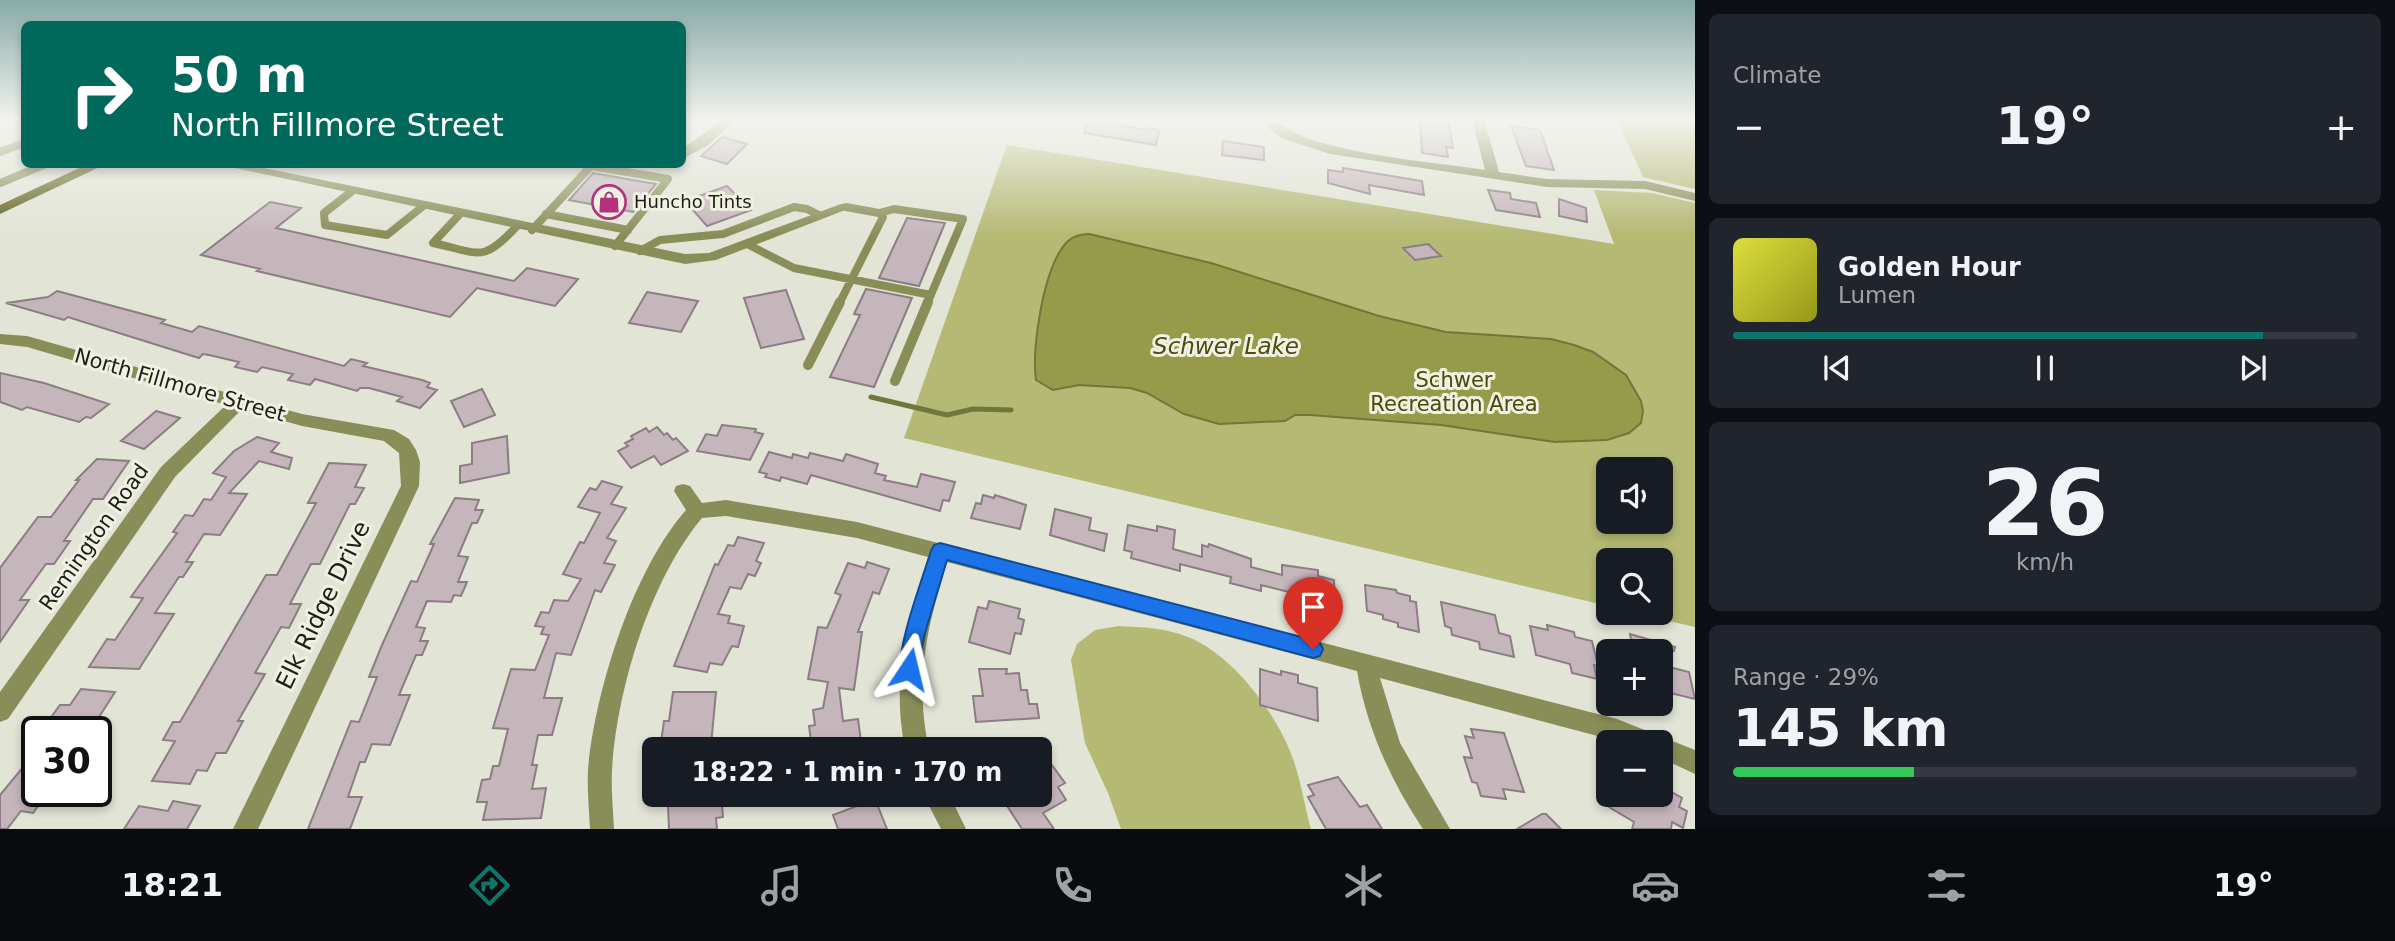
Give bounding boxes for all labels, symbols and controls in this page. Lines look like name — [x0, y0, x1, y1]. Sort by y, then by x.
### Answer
text: 50 m — [171, 47, 307, 104]
icon: right — [56, 49, 147, 140]
text: Climate — [1733, 62, 1822, 88]
text: 19° — [1996, 96, 2094, 156]
text: − — [1733, 105, 1765, 149]
text: + — [2325, 105, 2357, 149]
text: North Fillmore Street — [171, 106, 504, 144]
shop icon: Huncho Tints — [590, 183, 628, 221]
place label: Huncho Tints — [634, 191, 752, 212]
text: Golden Hour — [1838, 252, 2021, 282]
text: Lumen — [1838, 282, 1916, 308]
water label: Schwer Lake — [1153, 333, 1299, 359]
street label: North Fillmore Street — [72, 343, 288, 427]
icon: previous — [1818, 349, 1856, 387]
icon: pause — [2026, 349, 2064, 387]
icon: next — [2234, 349, 2272, 387]
park label: Schwer Recreation Area — [1370, 368, 1538, 416]
text: 26 — [1982, 451, 2108, 556]
map controls — [1596, 457, 1673, 807]
button: sound — [1596, 457, 1673, 534]
street label: Remington Road — [34, 459, 154, 615]
street label: Elk Ridge Drive — [270, 516, 376, 694]
button: search — [1596, 548, 1673, 625]
text: km/h — [2016, 549, 2074, 575]
pin — [1283, 577, 1343, 649]
icon: arrive — [1294, 588, 1332, 626]
position arrow — [872, 632, 946, 706]
button: + — [1596, 639, 1673, 716]
text: Range · 29% — [1733, 664, 1879, 690]
text: 145 km — [1733, 698, 1948, 758]
speed limit sign: 30 — [21, 716, 112, 807]
button: − — [1596, 730, 1673, 807]
text: 18:22 · 1 min · 170 m — [692, 757, 1002, 787]
icon: directions — [465, 861, 514, 910]
icon: music — [757, 861, 806, 910]
icon: phone — [1048, 861, 1097, 910]
icon: climate — [1339, 861, 1388, 910]
icon: car — [1631, 861, 1680, 910]
icon: filters — [1922, 861, 1971, 910]
text: 18:21 — [121, 866, 223, 904]
text: 19° — [2213, 866, 2274, 904]

